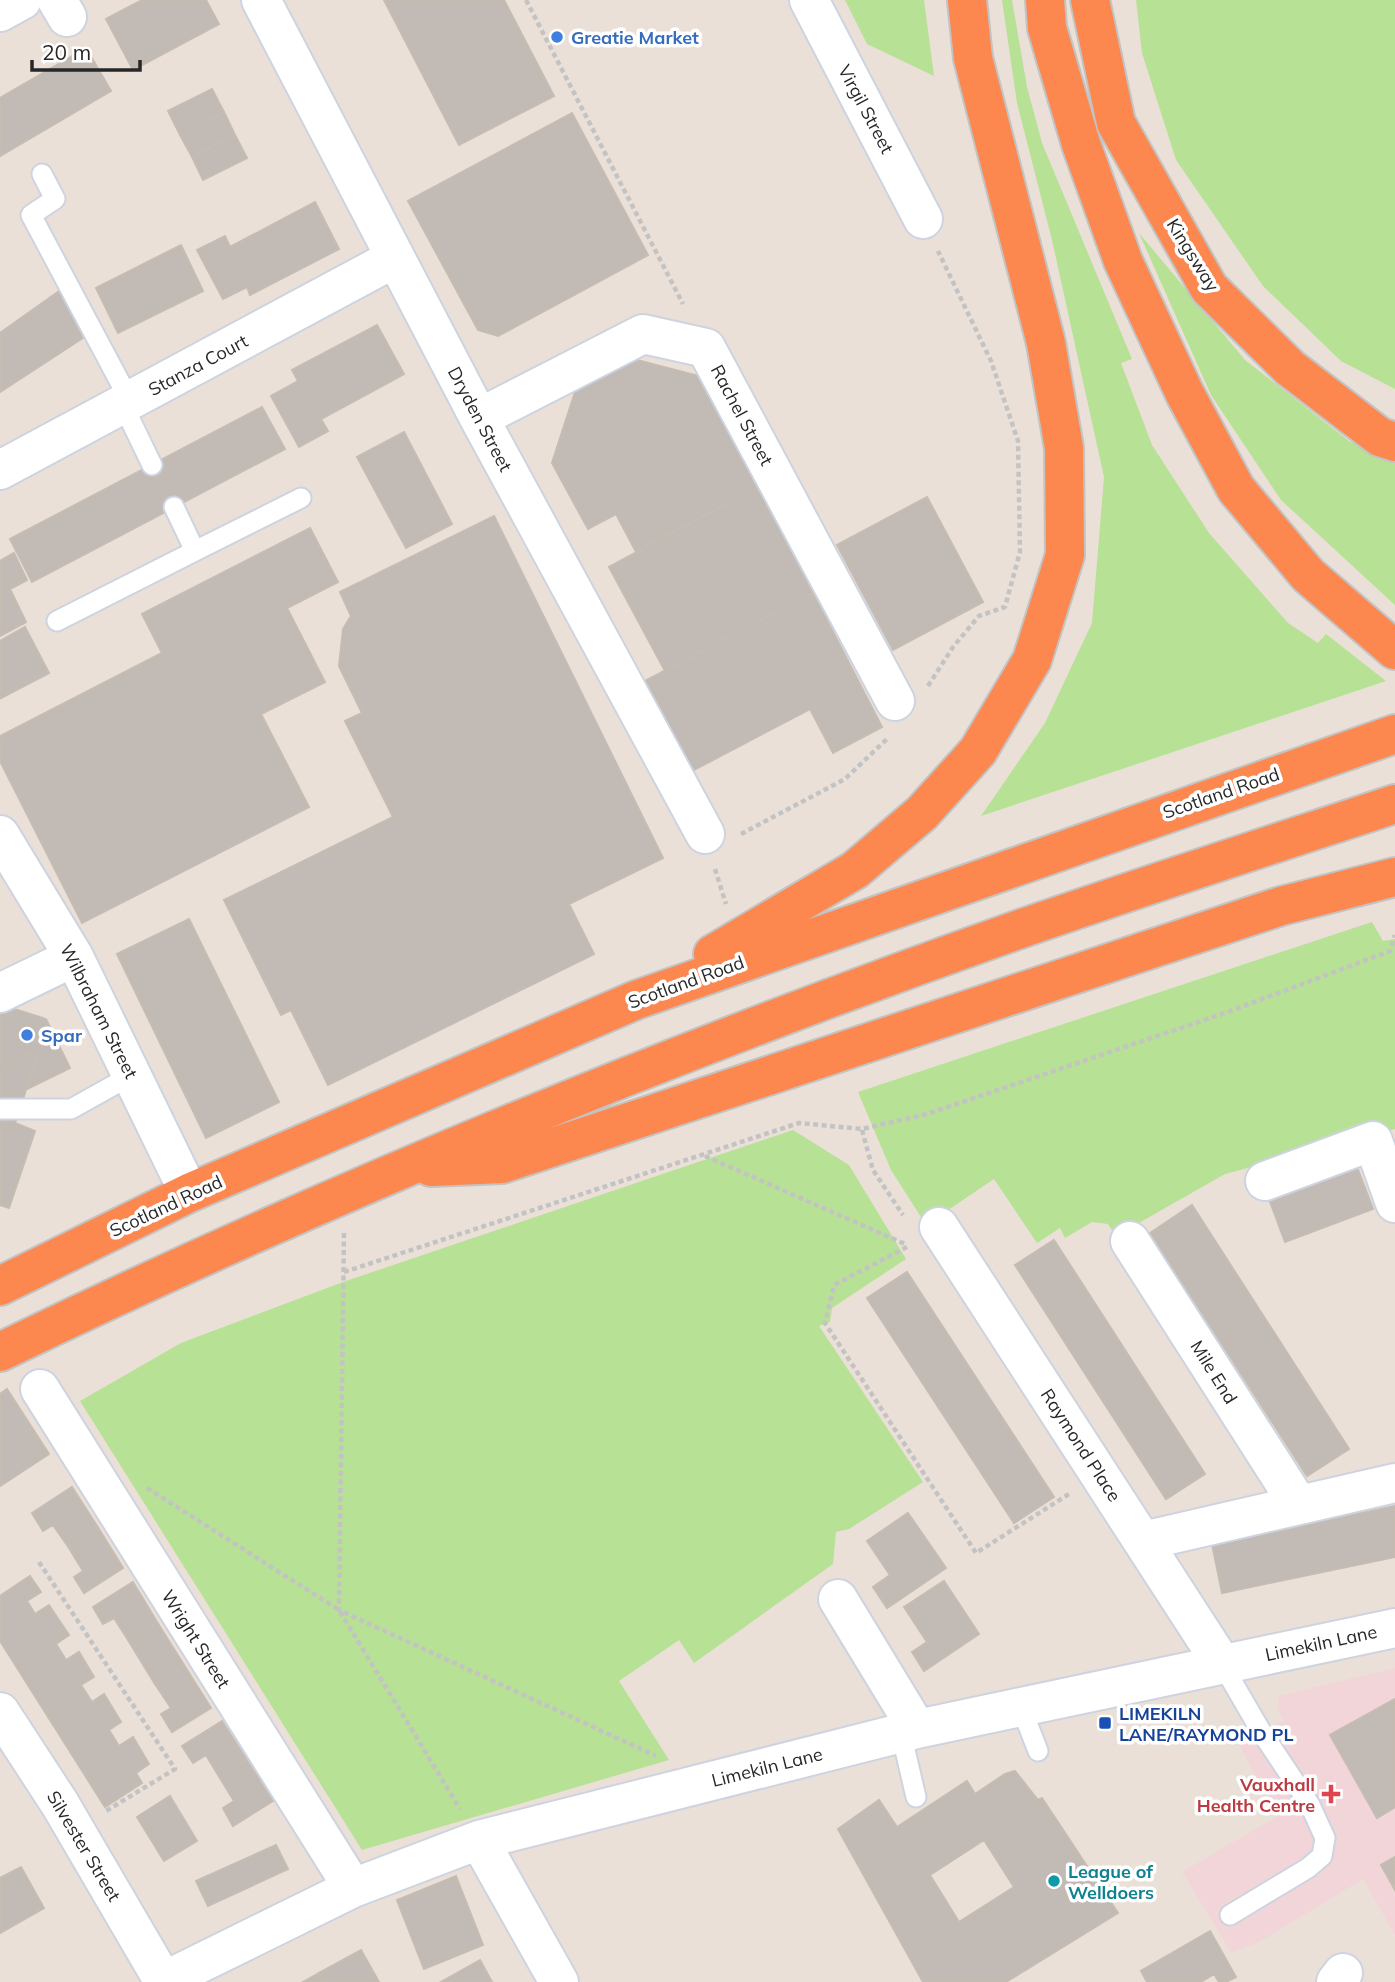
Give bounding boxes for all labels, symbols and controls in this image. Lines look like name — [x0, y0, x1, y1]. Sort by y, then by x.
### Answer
place label: Greatie Market — [571, 26, 699, 49]
scale bar — [32, 28, 140, 72]
marker: Greatie Market — [549, 29, 565, 45]
text: 20 m — [42, 39, 91, 65]
street label: Virgil Street — [833, 61, 899, 157]
street label: Kingsway — [1162, 214, 1225, 296]
street label: Stanza Court — [144, 329, 252, 401]
street label: Rachel Street — [706, 360, 778, 470]
street label: Dryden Street — [443, 363, 517, 475]
street label: Scotland Road — [1160, 762, 1282, 824]
street label: Wilbraham Street — [55, 940, 143, 1082]
street label: Scotland Road — [625, 950, 747, 1014]
place label: Spar — [41, 1024, 83, 1047]
marker: Spar — [19, 1027, 35, 1043]
street label: Scotland Road — [106, 1170, 226, 1242]
street label: Mile End — [1186, 1336, 1242, 1408]
street label: Raymond Place — [1036, 1384, 1126, 1506]
street label: Wright Street — [157, 1585, 235, 1693]
street label: Limekiln Lane — [1263, 1620, 1379, 1666]
place label: LIMEKILN LANE/RAYMOND PL — [1119, 1702, 1294, 1746]
marker: LIMEKILN LANE/RAYMOND PL — [1097, 1715, 1113, 1731]
street label: Limekiln Lane — [709, 1742, 825, 1792]
place label: Vauxhall Health Centre — [1197, 1773, 1315, 1817]
marker: Vauxhall Health Centre — [1321, 1784, 1341, 1804]
street label: Silvester Street — [42, 1787, 126, 1905]
place label: League of Welldoers — [1068, 1860, 1154, 1904]
marker: League of Welldoers — [1046, 1873, 1062, 1889]

